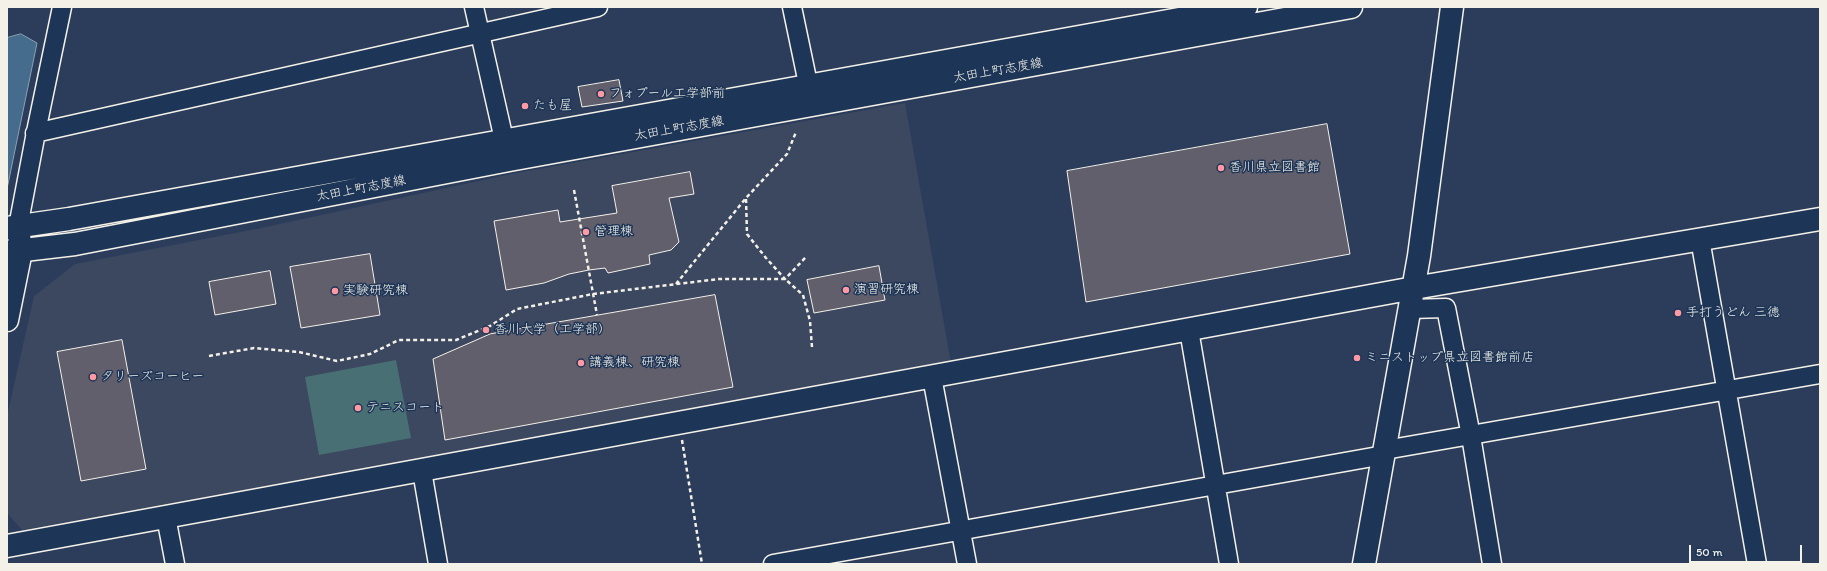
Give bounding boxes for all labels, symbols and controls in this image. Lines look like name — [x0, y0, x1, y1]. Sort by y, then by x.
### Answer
street label: 太田上町志度線 — [952, 55, 1044, 87]
place label: フォブール工学部前 — [609, 86, 725, 102]
marker: フォブール工学部前 — [596, 89, 606, 99]
place label: たも屋 — [533, 98, 572, 114]
marker: たも屋 — [520, 101, 530, 111]
street label: 太田上町志度線 — [633, 113, 725, 145]
place label: 香川県立図書館 — [1229, 160, 1320, 176]
marker: 香川県立図書館 — [1216, 163, 1226, 173]
street label: 太田上町志度線 — [315, 173, 407, 205]
place label: 管理棟 — [594, 224, 633, 240]
marker: 管理棟 — [581, 227, 591, 237]
place label: 演習研究棟 — [854, 282, 919, 298]
place label: 実験研究棟 — [343, 283, 408, 299]
marker: 演習研究棟 — [841, 285, 851, 295]
marker: 実験研究棟 — [330, 286, 340, 296]
place label: 手打うどん 三徳 — [1686, 305, 1780, 321]
marker: 手打うどん 三徳 — [1673, 308, 1683, 318]
place label: 香川大学（工学部） — [494, 322, 611, 338]
marker: 香川大学（工学部） — [481, 325, 491, 335]
place label: ミニストップ県立図書館前店 — [1365, 350, 1534, 366]
marker: ミニストップ県立図書館前店 — [1352, 353, 1362, 363]
place label: 講義棟、研究棟 — [589, 355, 680, 371]
marker: 講義棟、研究棟 — [576, 358, 586, 368]
place label: タリーズコーヒー — [101, 369, 204, 385]
marker: タリーズコーヒー — [88, 372, 98, 382]
place label: テニスコート — [366, 400, 444, 416]
marker: テニスコート — [353, 403, 363, 413]
scale bar — [1691, 537, 1804, 563]
text: 50 m — [1696, 545, 1722, 559]

